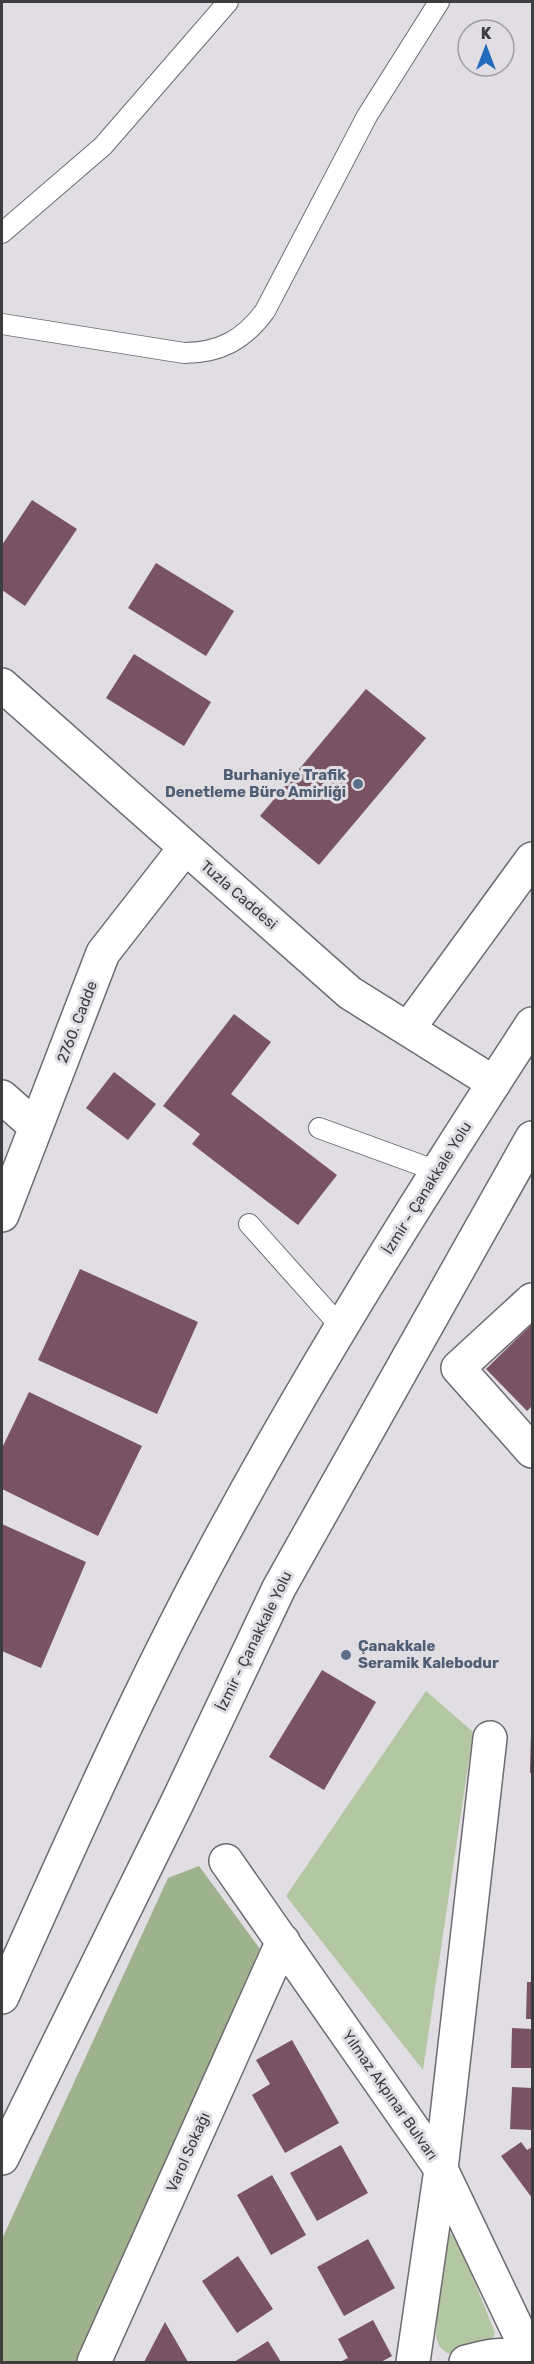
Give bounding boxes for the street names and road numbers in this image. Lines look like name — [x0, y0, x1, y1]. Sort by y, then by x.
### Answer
street label: Tuzla Caddesi — [197, 857, 281, 933]
street label: 2760. Cadde — [53, 978, 101, 1066]
street label: İzmir - Çanakkale Yolu — [379, 1118, 475, 1258]
street label: İzmir - Çanakkale Yolu — [212, 1568, 296, 1714]
street label: Yılmaz Akpınar Bulvarı — [338, 2027, 442, 2163]
street label: Varol Sokağı — [162, 2109, 214, 2195]

